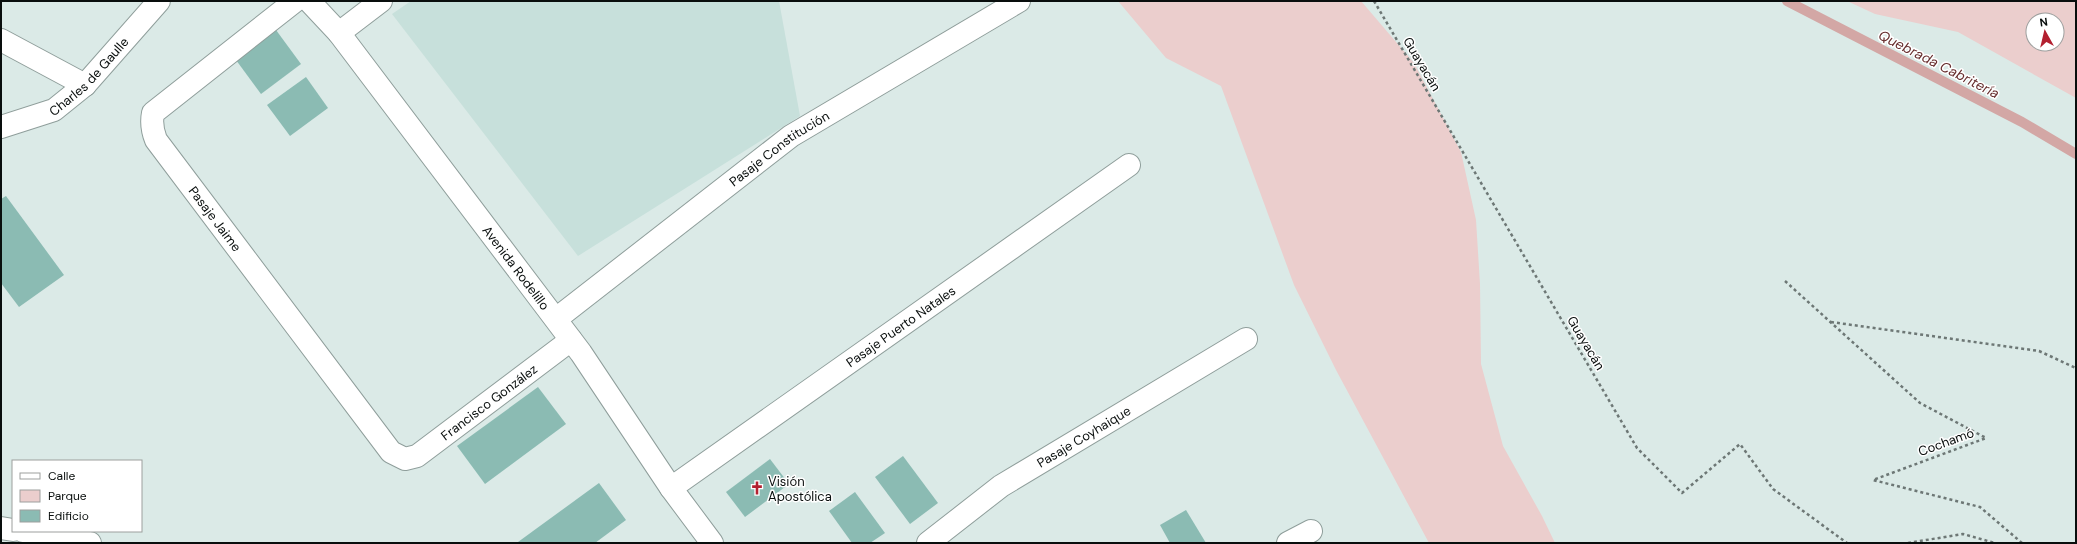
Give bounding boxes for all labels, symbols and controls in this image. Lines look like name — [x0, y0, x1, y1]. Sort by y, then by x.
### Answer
north arrow — [2025, 12, 2065, 52]
text: N — [2039, 15, 2049, 30]
water label: Quebrada Cabritería — [1876, 26, 2003, 102]
street label: Charles de Gaulle — [45, 33, 132, 119]
street label: Guayacán — [1399, 34, 1445, 94]
street label: Pasaje Constitución — [725, 107, 832, 190]
street label: Pasaje Jaime — [185, 183, 245, 255]
street label: Avenida Rodelillo — [479, 222, 554, 313]
street label: Pasaje Puerto Natales — [843, 282, 959, 371]
street label: Guayacán — [1563, 313, 1609, 373]
street label: Francisco González — [437, 360, 540, 444]
street label: Pasaje Coyhaique — [1034, 402, 1134, 471]
street label: Cochamó — [1916, 424, 1977, 460]
legend — [12, 460, 142, 532]
text: Calle — [48, 468, 75, 484]
place label: Visión Apostólica — [768, 473, 832, 505]
church icon: Visión Apostólica — [749, 480, 765, 496]
text: Parque — [48, 488, 87, 504]
text: Edificio — [48, 508, 89, 524]

